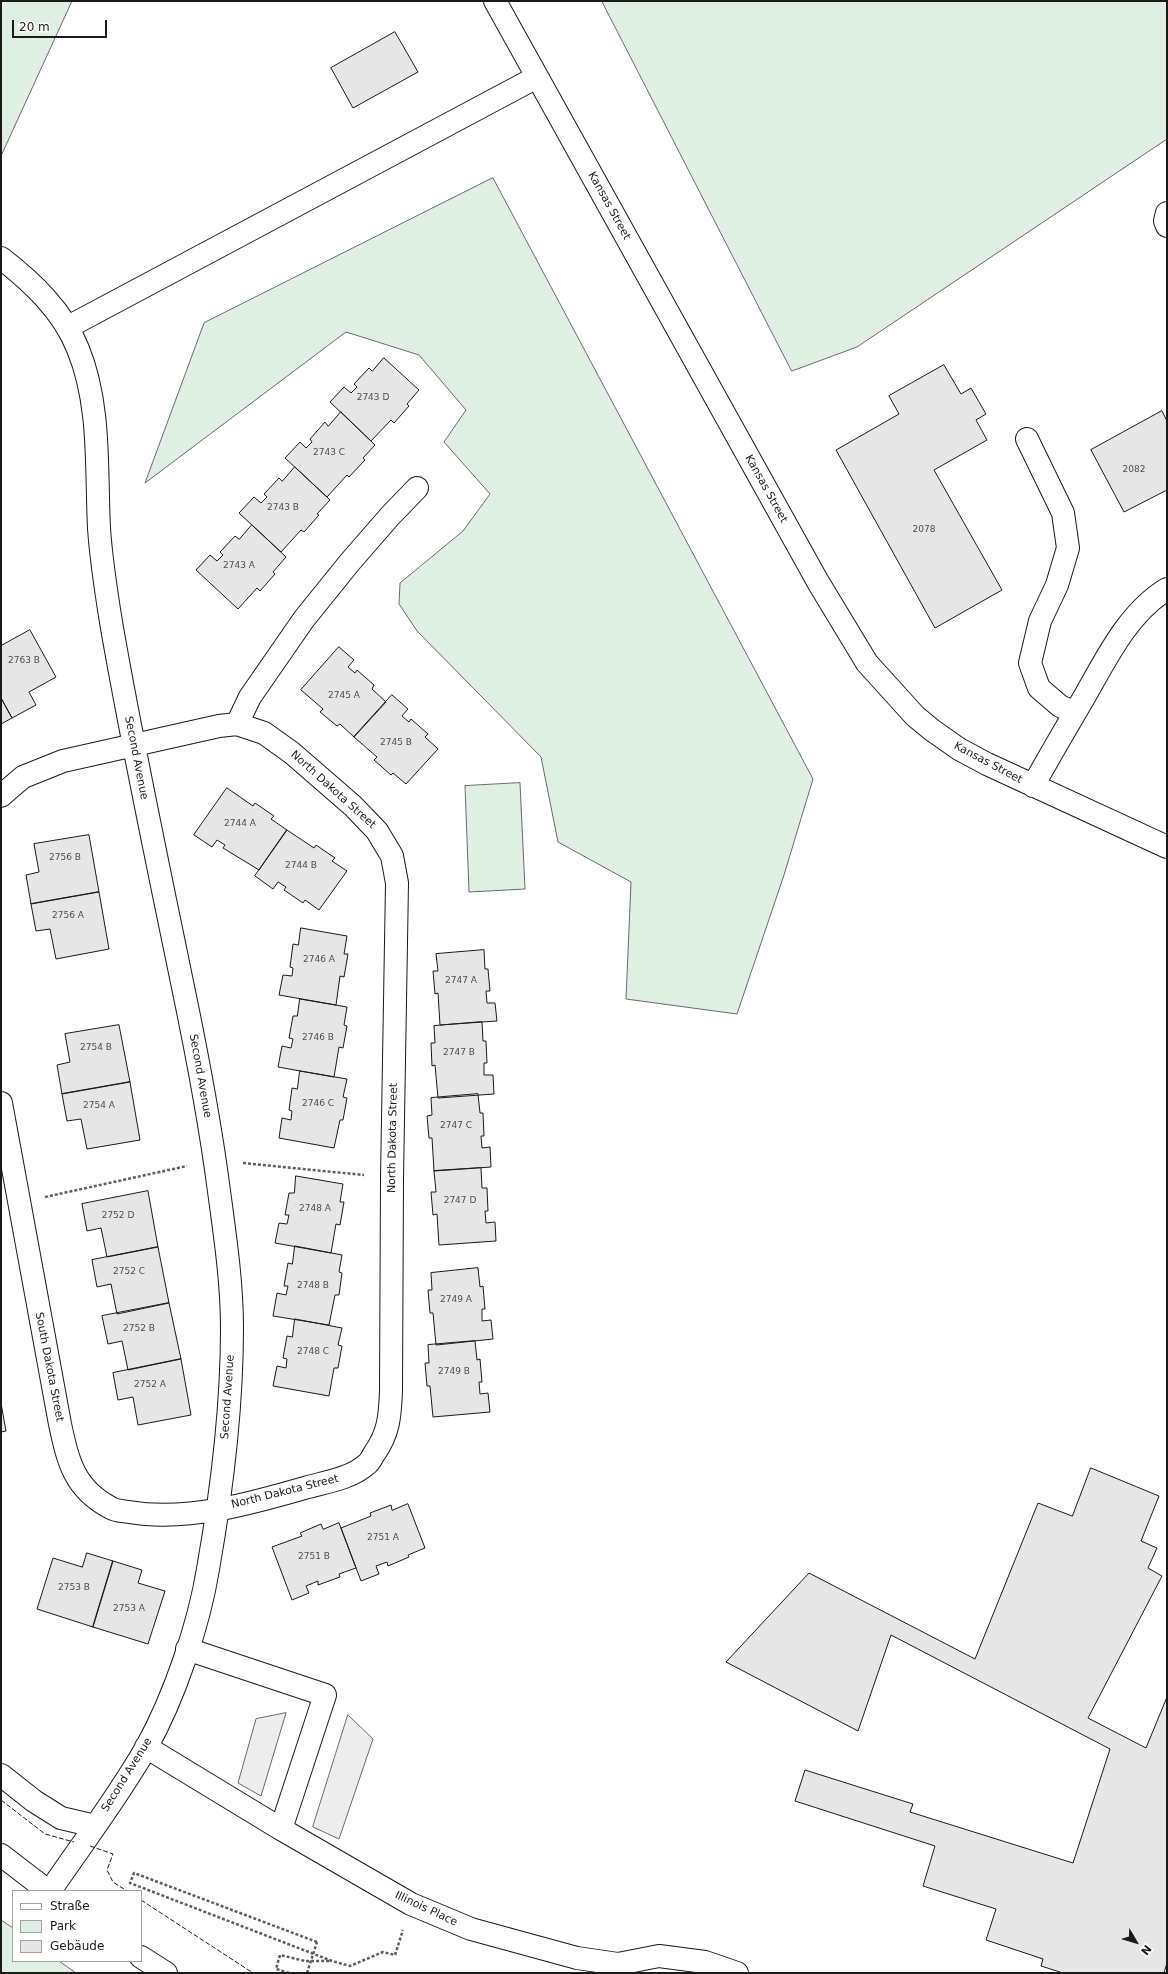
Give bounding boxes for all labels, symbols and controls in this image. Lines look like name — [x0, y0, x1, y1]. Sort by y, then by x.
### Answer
scale bar — [14, 12, 109, 38]
text: 20 m — [19, 20, 50, 34]
street label: Kansas Street — [585, 170, 633, 242]
house number: 2743 D — [357, 393, 389, 403]
house number: 2743 C — [313, 448, 345, 458]
street label: Kansas Street — [742, 453, 790, 525]
house number: 2082 — [1123, 465, 1145, 475]
house number: 2743 B — [267, 503, 299, 513]
house number: 2078 — [913, 525, 935, 535]
house number: 2743 A — [223, 561, 255, 571]
house number: 2763 B — [8, 656, 40, 666]
house number: 2745 A — [328, 691, 360, 701]
street label: Second Avenue — [121, 715, 151, 801]
house number: 2745 B — [380, 738, 412, 748]
street label: Kansas Street — [951, 739, 1025, 787]
street label: North Dakota Street — [288, 748, 378, 832]
house number: 2744 A — [224, 819, 256, 829]
house number: 2756 B — [49, 853, 81, 863]
house number: 2744 B — [285, 861, 317, 871]
house number: 2756 A — [52, 911, 84, 921]
house number: 2746 A — [303, 955, 335, 965]
house number: 2747 A — [445, 976, 477, 986]
street label: Second Avenue — [186, 1033, 214, 1119]
house number: 2746 B — [302, 1033, 334, 1043]
house number: 2754 B — [80, 1043, 112, 1053]
house number: 2747 B — [443, 1048, 475, 1058]
street label: North Dakota Street — [385, 1083, 401, 1193]
house number: 2746 C — [302, 1099, 334, 1109]
house number: 2754 A — [83, 1101, 115, 1111]
house number: 2747 C — [440, 1121, 472, 1131]
house number: 2747 D — [444, 1196, 476, 1206]
house number: 2748 A — [299, 1204, 331, 1214]
house number: 2752 D — [102, 1211, 134, 1221]
house number: 2752 C — [113, 1267, 145, 1277]
house number: 2748 B — [297, 1281, 329, 1291]
house number: 2749 A — [440, 1295, 472, 1305]
street label: South Dakota Street — [32, 1311, 66, 1423]
house number: 2752 B — [123, 1324, 155, 1334]
house number: 2748 C — [297, 1347, 329, 1357]
street label: Second Avenue — [218, 1354, 238, 1440]
house number: 2749 B — [438, 1367, 470, 1377]
house number: 2752 A — [134, 1380, 166, 1390]
street label: North Dakota Street — [230, 1472, 340, 1512]
house number: 2751 A — [367, 1533, 399, 1543]
house number: 2751 B — [298, 1552, 330, 1562]
house number: 2753 B — [58, 1583, 90, 1593]
house number: 2753 A — [113, 1604, 145, 1614]
street label: Second Avenue — [99, 1736, 155, 1814]
street label: Illinois Place — [393, 1889, 459, 1929]
legend — [12, 1890, 142, 1962]
text: Straße — [50, 1899, 90, 1913]
text: Park — [50, 1919, 76, 1933]
north arrow — [1116, 1922, 1156, 1962]
text: Gebäude — [50, 1939, 104, 1953]
text: N — [1138, 1942, 1154, 1957]

